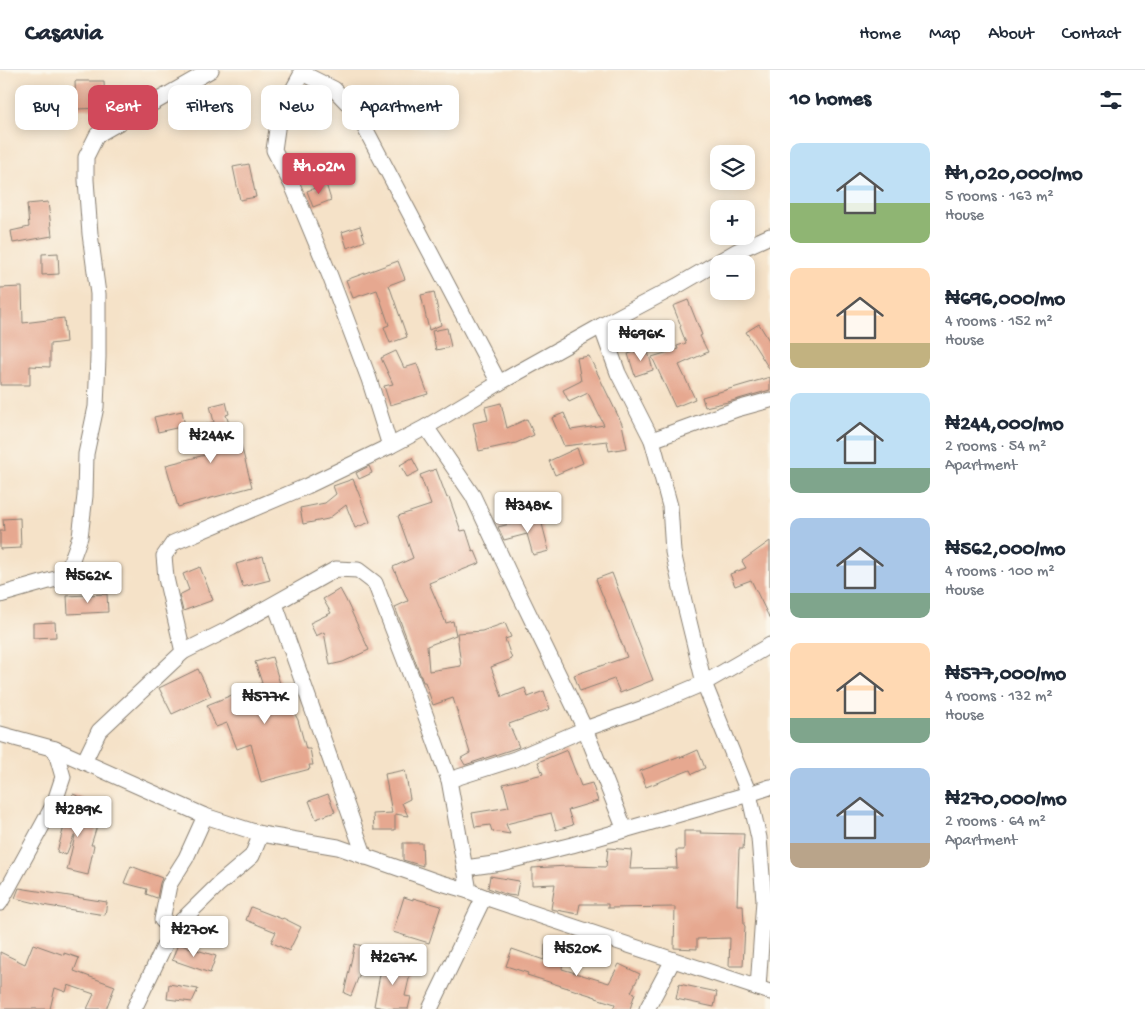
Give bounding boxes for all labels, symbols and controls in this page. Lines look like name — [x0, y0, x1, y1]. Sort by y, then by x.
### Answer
text: Casavia — [25, 20, 103, 49]
text: Home — [859, 24, 901, 45]
text: Map — [929, 24, 960, 45]
text: About — [988, 24, 1034, 45]
text: Contact — [1062, 24, 1120, 45]
chip: Buy — [15, 85, 78, 130]
chip: Rent — [88, 85, 158, 130]
chip: Filters — [168, 85, 251, 130]
chip: New — [261, 85, 332, 130]
chip: Apartment — [342, 85, 459, 130]
icon: filters — [1097, 86, 1125, 114]
text: 10 homes — [790, 88, 871, 113]
map controls — [710, 145, 755, 300]
button: layers — [710, 145, 755, 190]
pin: ₦1.02M — [278, 152, 360, 195]
text: ₦1.02M — [293, 159, 345, 178]
icon: home — [830, 163, 890, 223]
text: ₦1,020,000/mo — [945, 163, 1083, 188]
text: 5 rooms · 163 m² — [945, 188, 1054, 207]
button: + — [710, 200, 755, 245]
text: House — [945, 207, 984, 226]
button: − — [710, 255, 755, 300]
icon: home — [830, 288, 890, 348]
text: ₦696,000/mo — [945, 288, 1065, 313]
text: 4 rooms · 152 m² — [945, 313, 1053, 332]
pin: ₦696K — [606, 320, 676, 362]
text: ₦696K — [619, 326, 663, 345]
text: House — [945, 332, 984, 351]
icon: home — [830, 413, 890, 473]
text: ₦244,000/mo — [945, 413, 1064, 438]
pin: ₦244K — [176, 422, 246, 464]
text: ₦244K — [189, 428, 233, 447]
text: 2 rooms · 54 m² — [945, 438, 1046, 457]
text: Apartment — [945, 457, 1017, 476]
pin: ₦348K — [493, 492, 563, 534]
text: ₦348K — [505, 498, 551, 517]
icon: home — [830, 538, 890, 598]
text: ₦562,000/mo — [945, 538, 1065, 563]
pin: ₦562K — [53, 562, 123, 604]
text: 4 rooms · 100 m² — [945, 563, 1055, 582]
text: ₦562K — [66, 568, 110, 587]
text: House — [945, 582, 984, 601]
icon: home — [830, 663, 890, 723]
text: ₦577,000/mo — [945, 663, 1066, 688]
pin: ₦577K — [230, 682, 300, 725]
text: 4 rooms · 132 m² — [945, 688, 1053, 707]
text: ₦577K — [242, 689, 288, 708]
text: House — [945, 707, 984, 726]
icon: home — [830, 788, 890, 848]
text: ₦270,000/mo — [945, 788, 1067, 813]
pin: ₦289K — [43, 796, 113, 838]
text: ₦289K — [56, 802, 101, 821]
text: 2 rooms · 64 m² — [945, 813, 1046, 832]
text: Apartment — [945, 832, 1017, 851]
pin: ₦270K — [159, 916, 229, 958]
text: ₦270K — [171, 922, 217, 941]
pin: ₦520K — [542, 934, 612, 977]
text: ₦520K — [554, 941, 600, 960]
pin: ₦267K — [358, 944, 428, 986]
text: ₦267K — [371, 950, 415, 969]

